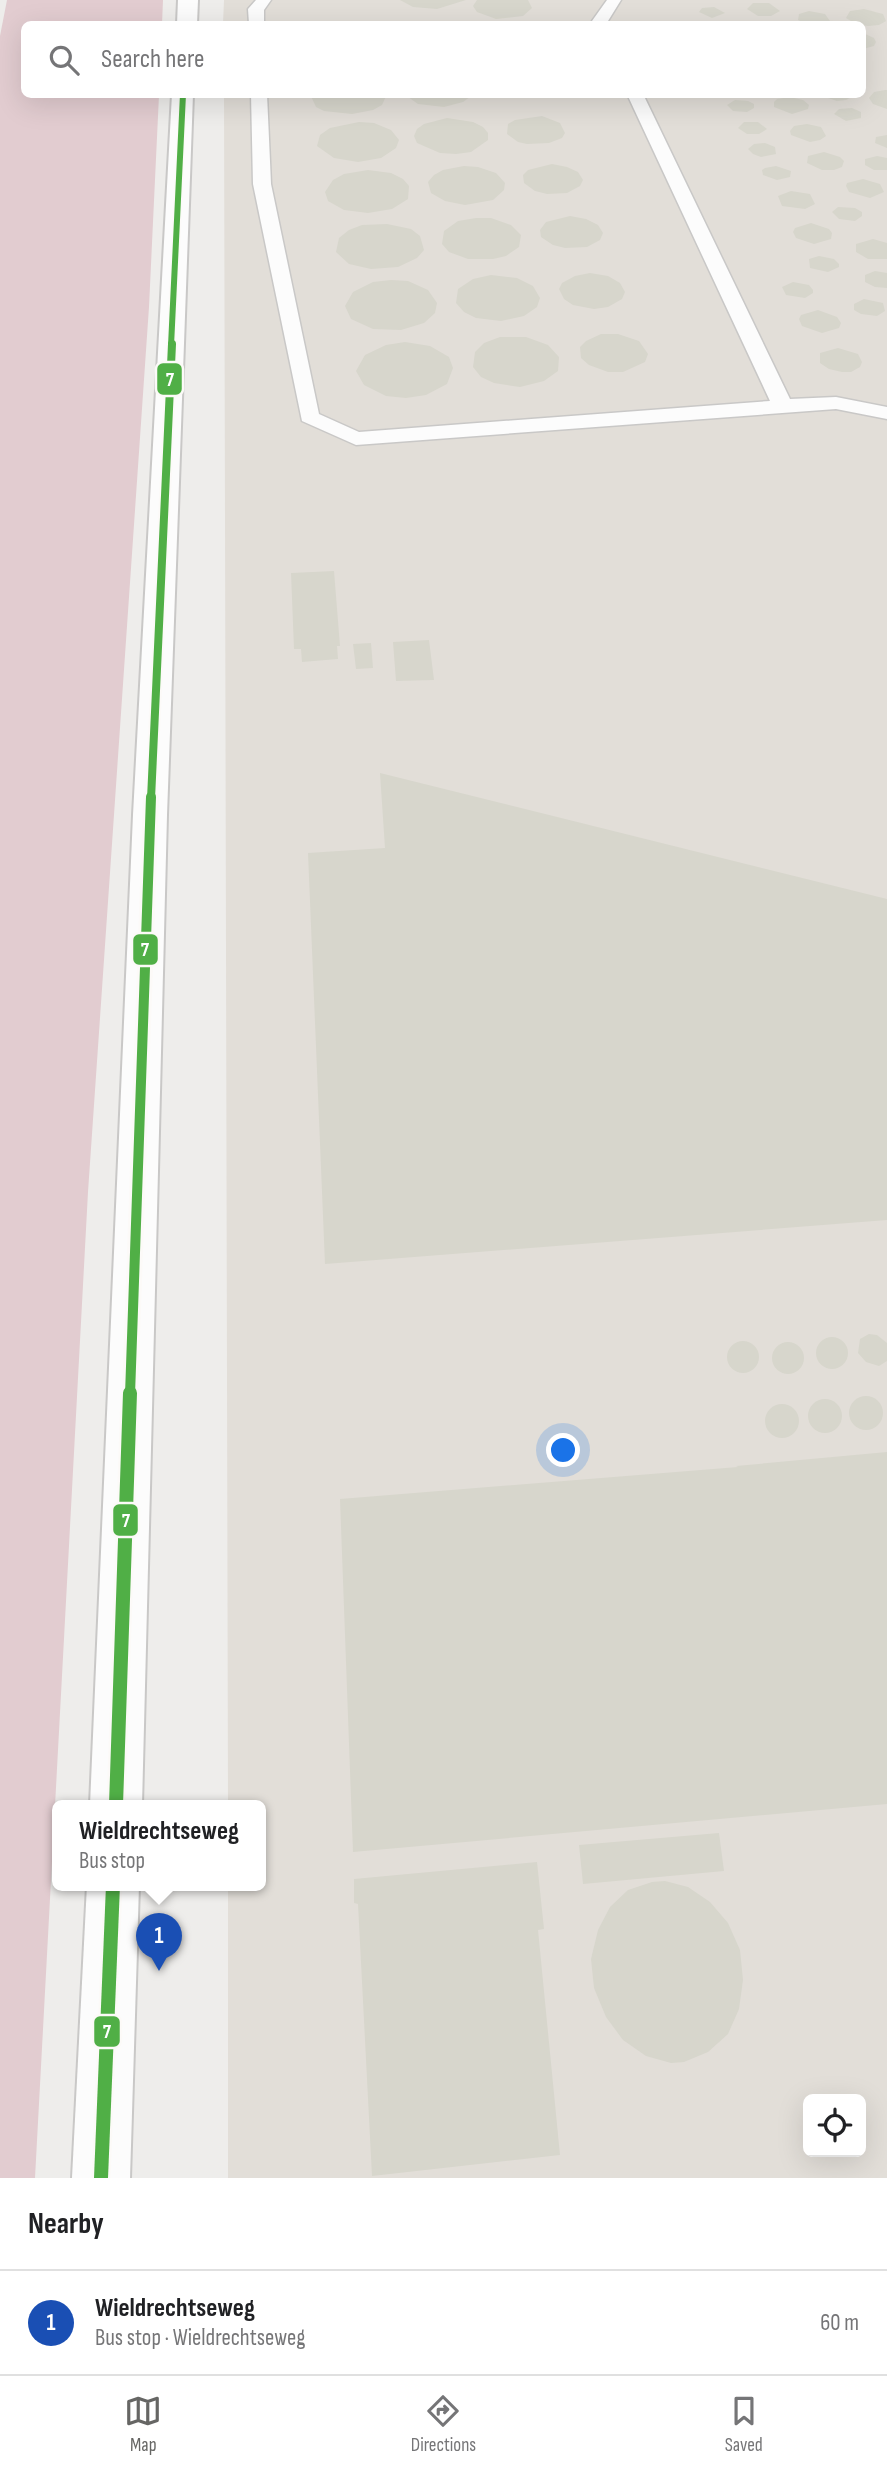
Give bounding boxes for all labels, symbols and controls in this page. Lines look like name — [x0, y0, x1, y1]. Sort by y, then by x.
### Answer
search box — [21, 21, 866, 98]
icon: search — [45, 41, 83, 79]
text: Search here — [101, 44, 204, 75]
line badge: 7 — [156, 362, 183, 396]
text: 7 — [166, 369, 175, 392]
line badge: 7 — [132, 933, 159, 966]
text: 7 — [141, 939, 150, 962]
your location — [546, 1433, 580, 1467]
line badge: 7 — [112, 1503, 139, 1537]
text: 7 — [122, 1510, 131, 1533]
popup — [52, 1800, 266, 1891]
text: Wieldrechtseweg — [79, 1816, 239, 1847]
text: Bus stop — [79, 1847, 145, 1875]
pin: 1 — [136, 1913, 182, 1971]
line badge: 7 — [93, 2015, 121, 2048]
text: 7 — [103, 2021, 112, 2044]
map controls — [803, 2094, 866, 2157]
button: locate — [803, 2094, 866, 2157]
text: Nearby — [28, 2206, 104, 2242]
text: Wieldrechtseweg — [95, 2293, 255, 2324]
text: 1 — [46, 2309, 56, 2337]
text: 60 m — [820, 2309, 859, 2337]
text: Bus stop · Wieldrechtseweg — [95, 2324, 305, 2352]
tab: Map — [124, 2392, 162, 2457]
tab: Directions — [411, 2392, 476, 2457]
tab: Saved — [725, 2392, 763, 2457]

